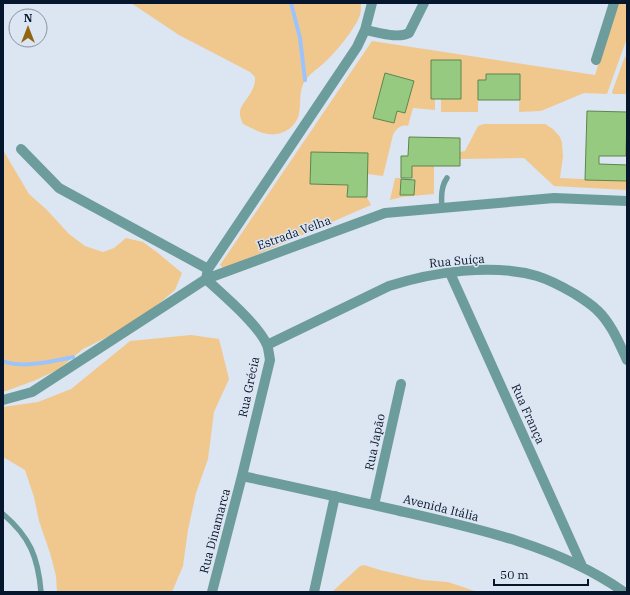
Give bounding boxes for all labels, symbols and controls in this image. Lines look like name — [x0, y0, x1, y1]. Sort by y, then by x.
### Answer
north arrow — [8, 8, 48, 48]
text: N — [24, 11, 33, 25]
street label: Estrada Velha — [255, 212, 333, 253]
street label: Rua Suíça — [429, 251, 486, 270]
street label: Rua Grécia — [235, 355, 262, 419]
street label: Rua França — [509, 381, 549, 447]
street label: Rua Japão — [361, 412, 388, 472]
street label: Rua Dinamarca — [196, 486, 233, 575]
street label: Avenida Itália — [402, 491, 481, 524]
scale bar — [494, 561, 588, 587]
text: 50 m — [500, 567, 529, 582]

